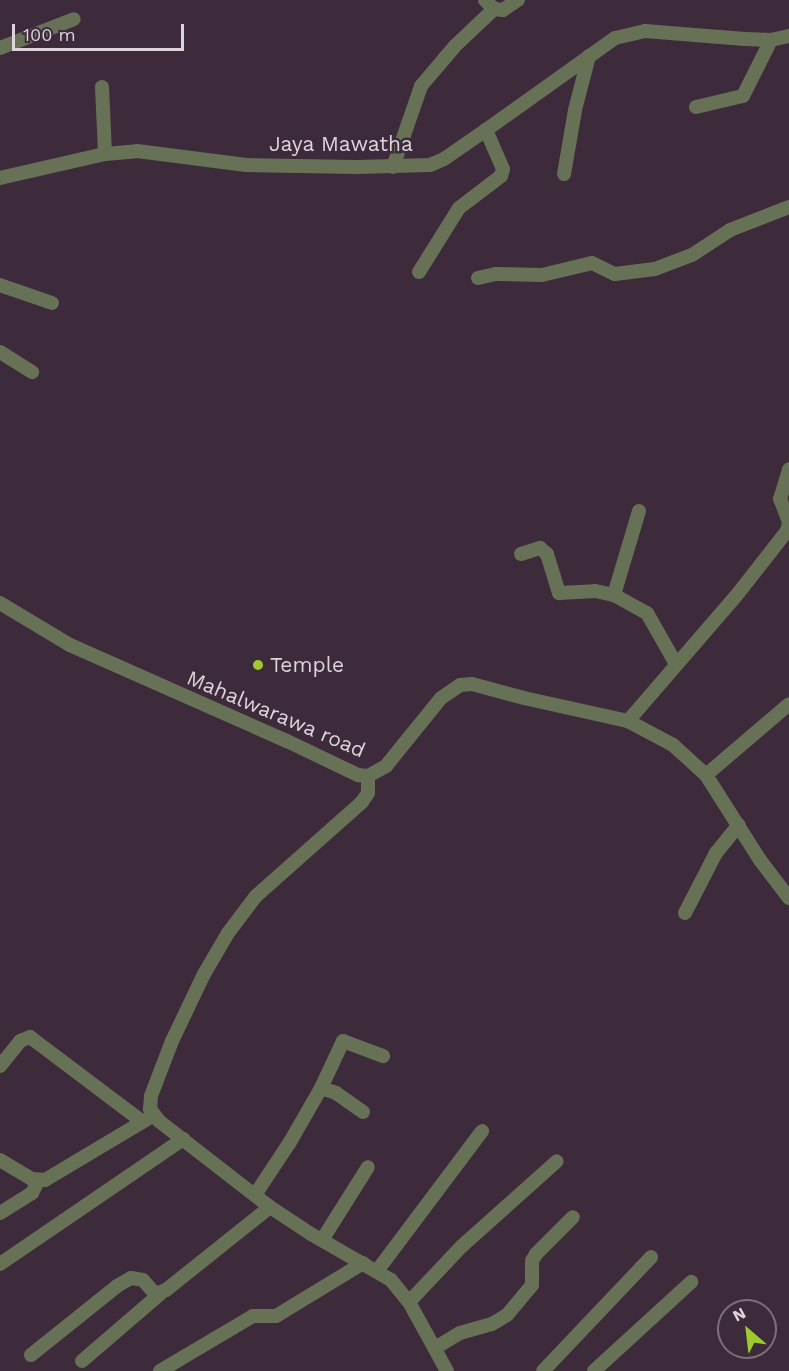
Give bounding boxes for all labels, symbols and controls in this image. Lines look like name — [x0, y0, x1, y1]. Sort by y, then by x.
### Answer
scale bar — [15, 12, 188, 50]
text: 100 m — [23, 24, 76, 45]
street label: Jaya Mawatha — [269, 131, 413, 157]
place label: Temple — [270, 652, 344, 678]
marker: Temple — [251, 658, 265, 672]
street label: Mahalwarawa road — [183, 665, 369, 763]
north arrow — [717, 1299, 777, 1359]
text: N — [730, 1303, 749, 1326]

